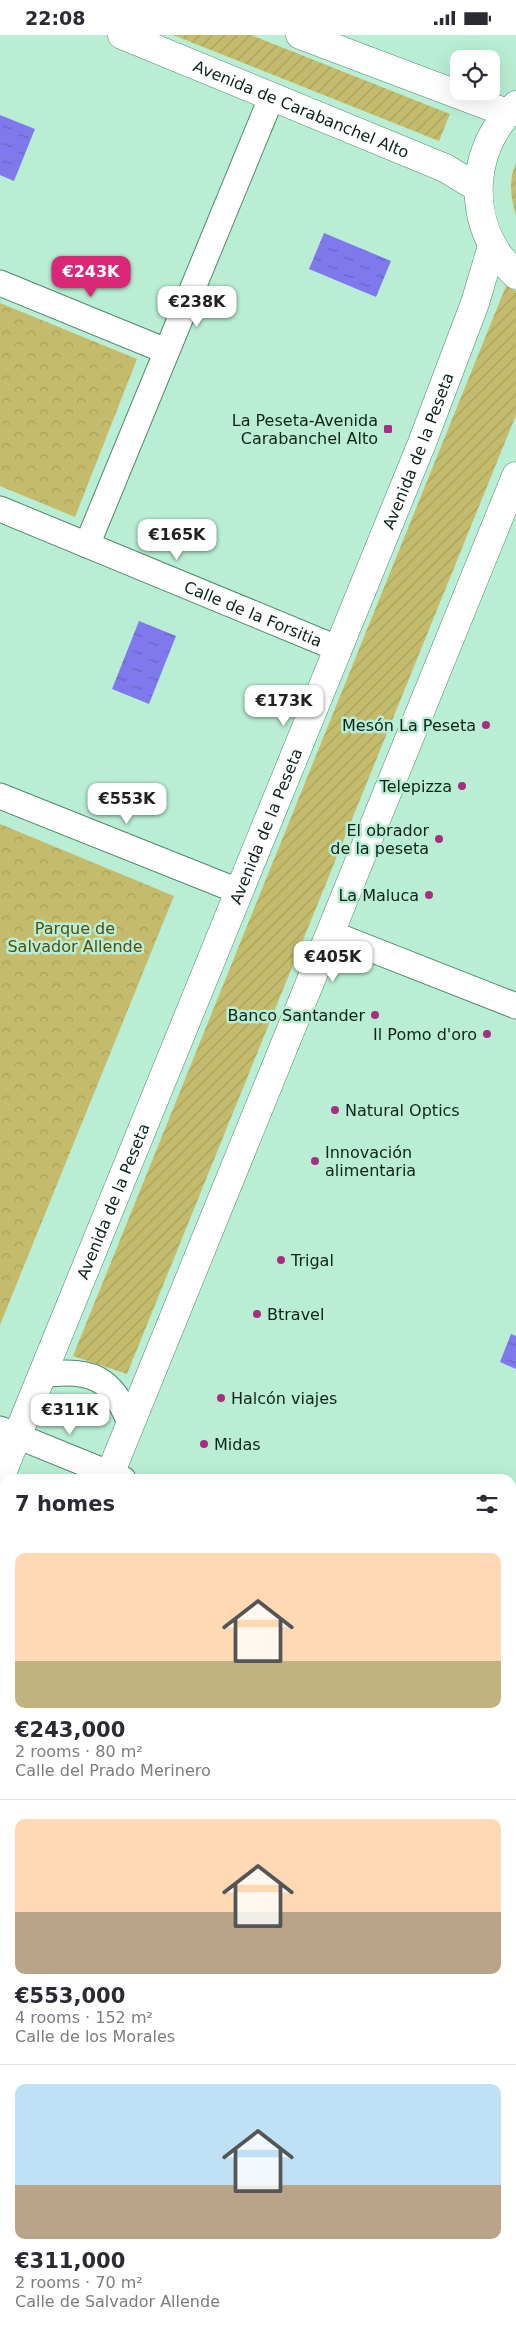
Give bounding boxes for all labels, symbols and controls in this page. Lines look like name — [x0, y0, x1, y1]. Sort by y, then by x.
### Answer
text: 22:08 — [25, 7, 85, 29]
map controls — [450, 50, 500, 100]
button: locate — [450, 50, 500, 100]
street label: Avenida de Carabanchel Alto — [191, 56, 412, 162]
pin: €243K — [56, 255, 126, 298]
text: €243K — [63, 262, 119, 281]
pin: €238K — [162, 285, 232, 328]
text: €238K — [169, 292, 225, 311]
street label: Avenida de la Peseta — [379, 370, 458, 532]
place label: La Peseta-Avenida Carabanchel Alto — [232, 411, 378, 448]
marker: La Peseta-Avenida Carabanchel Alto — [382, 423, 394, 435]
pin: €165K — [142, 519, 212, 561]
text: €165K — [149, 525, 205, 544]
street label: Calle de la Forsitia — [181, 577, 325, 651]
pin: €173K — [249, 685, 319, 727]
text: €173K — [256, 691, 312, 710]
place label: Mesón La Peseta — [342, 716, 476, 735]
marker: Mesón La Peseta — [480, 719, 492, 731]
street label: Avenida de la Peseta — [226, 746, 307, 907]
place label: Telepizza — [379, 777, 452, 796]
marker: Telepizza — [456, 780, 468, 792]
pin: €553K — [92, 783, 162, 825]
text: €553K — [99, 789, 155, 808]
place label: El obrador de la peseta — [330, 821, 429, 858]
marker: El obrador de la peseta — [433, 833, 445, 845]
place label: La Maluca — [338, 886, 419, 905]
marker: La Maluca — [423, 889, 435, 901]
park label: Parque de Salvador Allende — [7, 919, 143, 956]
pin: €405K — [298, 941, 368, 983]
text: €405K — [305, 947, 361, 966]
place label: Banco Santander — [228, 1006, 365, 1025]
marker: Banco Santander — [369, 1009, 381, 1021]
place label: Il Pomo d'oro — [373, 1025, 477, 1044]
marker: Il Pomo d'oro — [481, 1028, 493, 1040]
place label: Natural Optics — [345, 1101, 460, 1120]
marker: Natural Optics — [329, 1104, 341, 1116]
street label: Avenida de la Peseta — [73, 1121, 154, 1282]
place label: Innovación alimentaria — [325, 1143, 416, 1180]
marker: Innovación alimentaria — [309, 1155, 321, 1167]
place label: Trigal — [290, 1251, 334, 1270]
marker: Trigal — [275, 1254, 287, 1266]
place label: Btravel — [267, 1305, 324, 1324]
marker: Btravel — [251, 1308, 263, 1320]
place label: Halcón viajes — [231, 1389, 337, 1408]
marker: Halcón viajes — [215, 1392, 227, 1404]
pin: €311K — [35, 1393, 105, 1436]
text: €311K — [42, 1400, 98, 1419]
place label: Midas — [214, 1435, 261, 1454]
marker: Midas — [198, 1438, 210, 1450]
icon: filters — [473, 1490, 501, 1518]
text: 7 homes — [15, 1492, 115, 1516]
icon: home — [213, 1586, 303, 1676]
text: €243,000 — [15, 1718, 125, 1742]
text: 2 rooms · 80 m² — [15, 1742, 143, 1761]
text: Calle del Prado Merinero — [15, 1761, 211, 1780]
icon: home — [213, 1851, 303, 1941]
text: €553,000 — [15, 1984, 125, 2008]
text: 4 rooms · 152 m² — [15, 2008, 153, 2027]
text: Calle de los Morales — [15, 2027, 175, 2046]
icon: home — [213, 2116, 303, 2206]
text: €311,000 — [15, 2249, 125, 2273]
text: 2 rooms · 70 m² — [15, 2273, 143, 2292]
text: Calle de Salvador Allende — [15, 2292, 220, 2311]

